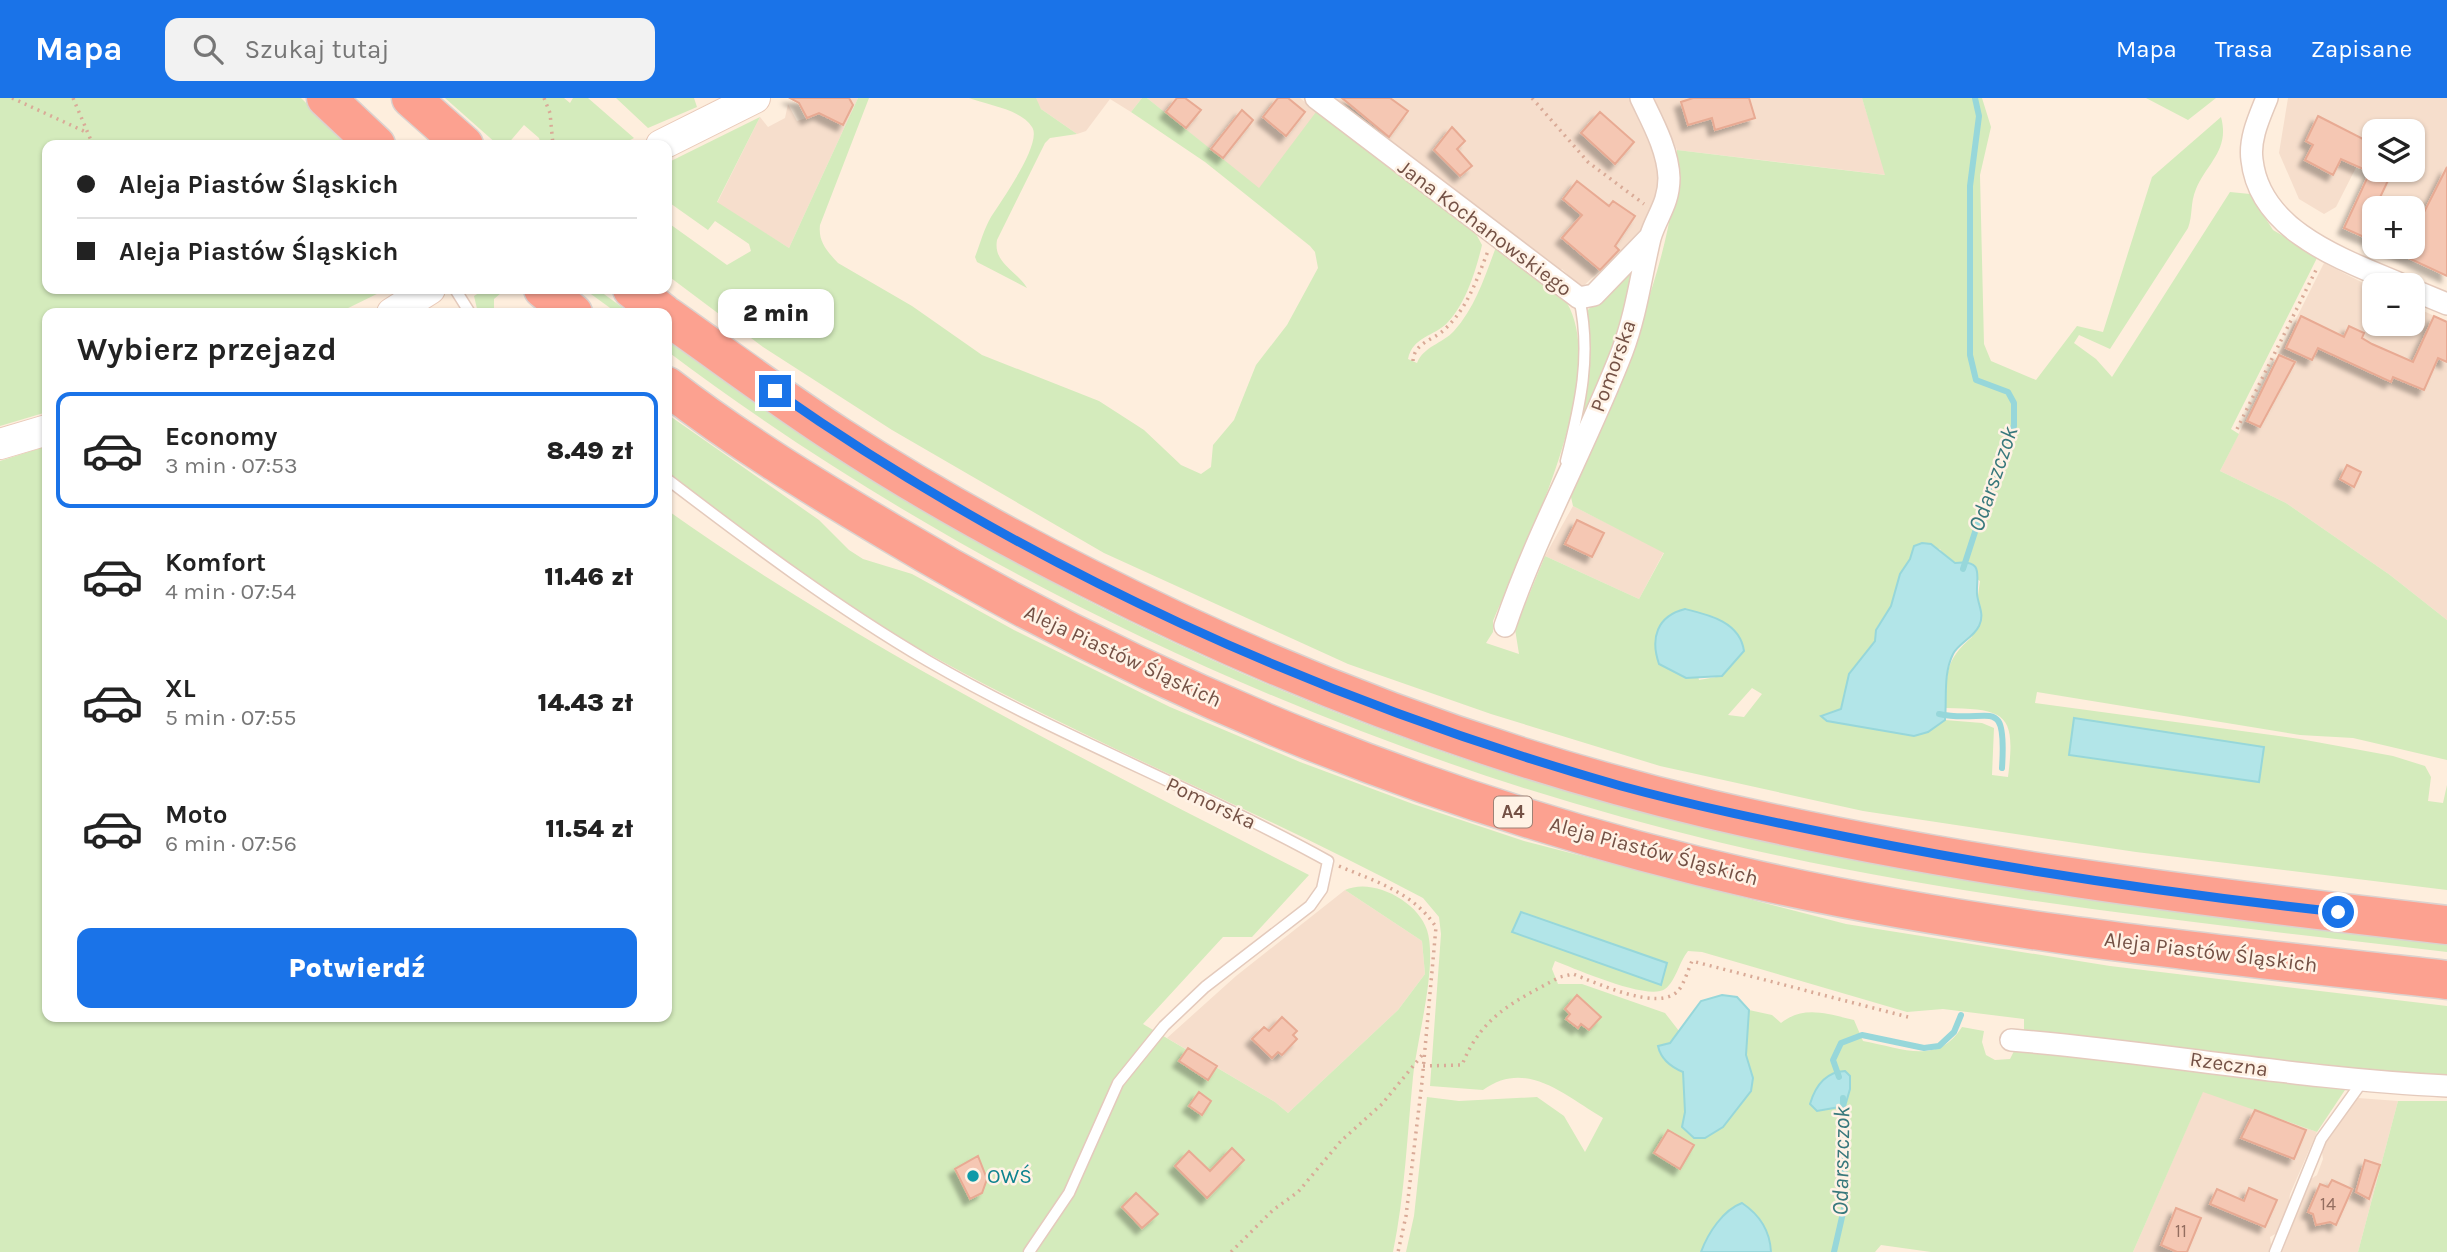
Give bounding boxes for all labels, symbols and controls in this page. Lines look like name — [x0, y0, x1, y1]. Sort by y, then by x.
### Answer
search box — [165, 18, 655, 81]
text: Mapa — [35, 30, 123, 68]
icon: search — [189, 30, 227, 68]
text: Szukaj tutaj — [245, 34, 389, 65]
text: Mapa — [2116, 35, 2177, 63]
text: Trasa — [2215, 35, 2273, 63]
text: Zapisane — [2311, 35, 2412, 63]
map controls — [2362, 119, 2425, 336]
button: layers — [2362, 119, 2425, 182]
street label: Jana Kochanowskiego — [1393, 155, 1577, 301]
text: Aleja Piastów Śląskich — [119, 169, 399, 200]
button: + — [2362, 196, 2425, 259]
text: Aleja Piastów Śląskich — [119, 236, 399, 267]
button: − — [2362, 273, 2425, 336]
callout: 2 min — [717, 289, 833, 338]
text: 2 min — [743, 300, 809, 327]
street label: Pomorska — [1585, 317, 1641, 415]
text: Wybierz przejazd — [77, 331, 337, 368]
route end — [759, 375, 791, 407]
icon: car — [81, 419, 144, 482]
text: Economy — [165, 421, 277, 452]
water label: Odarszczok — [1962, 423, 2024, 535]
text: 8.49 zł — [547, 435, 633, 466]
text: 3 min · 07:53 — [165, 452, 298, 479]
icon: car — [81, 545, 144, 608]
text: Komfort — [165, 547, 266, 578]
text: 11.46 zł — [544, 561, 633, 592]
text: 4 min · 07:54 — [165, 578, 296, 605]
street label: Aleja Piastów Śląskich — [1021, 600, 1225, 712]
icon: car — [81, 671, 144, 734]
text: XL — [165, 673, 196, 704]
text: 14.43 zł — [537, 687, 633, 718]
text: 5 min · 07:55 — [165, 704, 296, 731]
street label: Pomorska — [1162, 772, 1260, 834]
road number: A4 — [1494, 796, 1532, 828]
icon: car — [81, 797, 144, 860]
text: Moto — [165, 799, 227, 830]
street label: Aleja Piastów Śląskich — [1547, 812, 1761, 890]
text: 11.54 zł — [545, 813, 633, 844]
text: 6 min · 07:56 — [165, 830, 297, 857]
route start — [2322, 896, 2354, 928]
street label: Aleja Piastów Śląskich — [2103, 927, 2319, 977]
button: Potwierdź — [77, 928, 637, 1008]
street label: Rzeczna — [2188, 1047, 2270, 1081]
water label: Odarszczok — [1827, 1106, 1855, 1216]
place label: OWŚ — [987, 1164, 1032, 1188]
marker: OWŚ — [965, 1168, 981, 1184]
house number: 14 — [2320, 1193, 2336, 1215]
house number: 11 — [2175, 1220, 2187, 1242]

